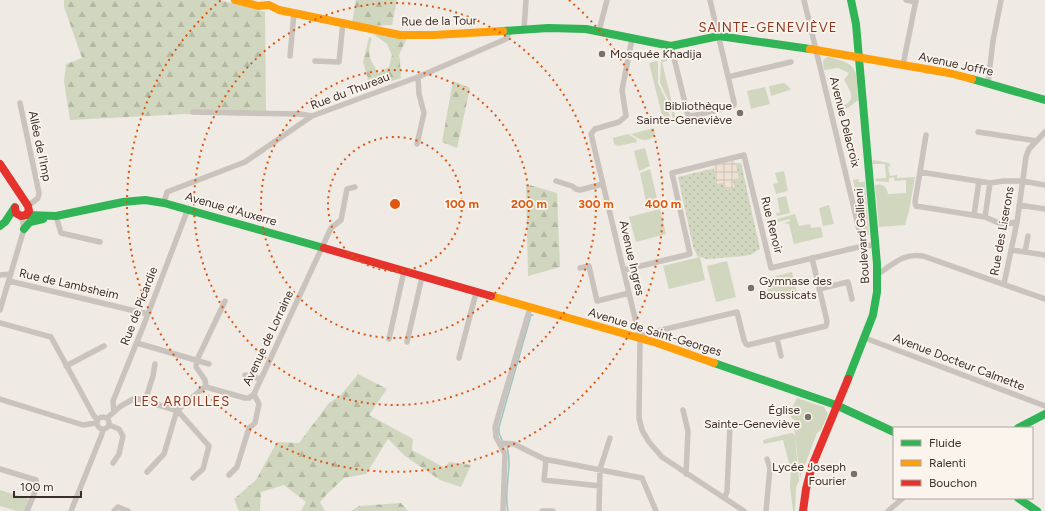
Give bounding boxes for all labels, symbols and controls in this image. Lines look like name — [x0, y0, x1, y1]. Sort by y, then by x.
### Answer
street label: Rue de la Tour — [401, 13, 477, 29]
district label: SAINTE-GENEVIÈVE — [699, 20, 837, 35]
place label: Mosquée Khadija — [610, 47, 702, 61]
marker: Mosquée Khadija — [597, 49, 607, 59]
street label: Avenue Joffre — [917, 49, 995, 79]
street label: Rue du Thureau — [308, 69, 392, 113]
street label: Avenue Delacroix — [827, 75, 863, 169]
place label: Bibliothèque Sainte-Geneviève — [636, 99, 732, 127]
marker: Bibliothèque Sainte-Geneviève — [735, 108, 745, 118]
street label: Allée de l'Imp — [26, 110, 54, 182]
street label: Rue des Liserons — [987, 185, 1017, 277]
street label: Boulevard Gallieni — [852, 188, 872, 284]
street label: Avenue d'Auxerre — [184, 189, 279, 229]
street label: Rue Renoir — [758, 195, 786, 255]
centre of rings — [388, 197, 402, 211]
text: 100 m — [445, 197, 479, 211]
text: 200 m — [511, 197, 547, 211]
text: 300 m — [578, 197, 614, 211]
text: 400 m — [645, 197, 681, 211]
street label: Avenue Ingres — [617, 219, 648, 297]
street label: Rue de Picardie — [118, 264, 161, 347]
street label: Rue de Lambsheim — [18, 266, 120, 302]
place label: Gymnase des Boussicats — [759, 274, 832, 302]
marker: Gymnase des Boussicats — [746, 283, 756, 293]
street label: Avenue de Lorraine — [240, 288, 296, 388]
street label: Avenue de Saint-Georges — [587, 305, 724, 359]
street label: Avenue Docteur Calmette — [891, 330, 1027, 394]
district label: LES ARDILLES — [134, 394, 230, 409]
place label: Église Sainte-Geneviève — [704, 403, 800, 431]
marker: Église Sainte-Geneviève — [803, 412, 813, 422]
legend — [893, 427, 1033, 499]
text: Fluide — [929, 436, 962, 450]
text: Ralenti — [929, 456, 966, 470]
place label: Lycée Joseph Fourier — [772, 460, 846, 488]
marker: Lycée Joseph Fourier — [849, 469, 859, 479]
scale bar — [14, 473, 81, 499]
text: Bouchon — [929, 476, 977, 490]
text: 100 m — [20, 480, 54, 494]

